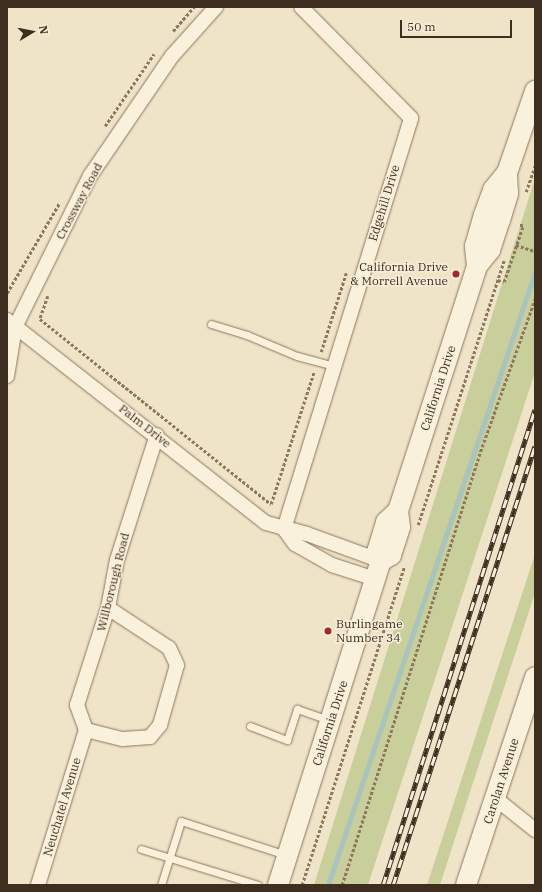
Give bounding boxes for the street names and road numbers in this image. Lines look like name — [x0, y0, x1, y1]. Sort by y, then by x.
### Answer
street label: Crossway Road — [53, 160, 105, 242]
street label: Edgehill Drive — [366, 163, 402, 243]
street label: California Drive — [417, 344, 459, 432]
street label: Palm Drive — [116, 401, 174, 451]
street label: Willborough Road — [94, 531, 132, 633]
street label: California Drive — [309, 679, 351, 767]
street label: Carolan Avenue — [480, 736, 522, 826]
street label: Neuchatel Avenue — [40, 756, 84, 858]

